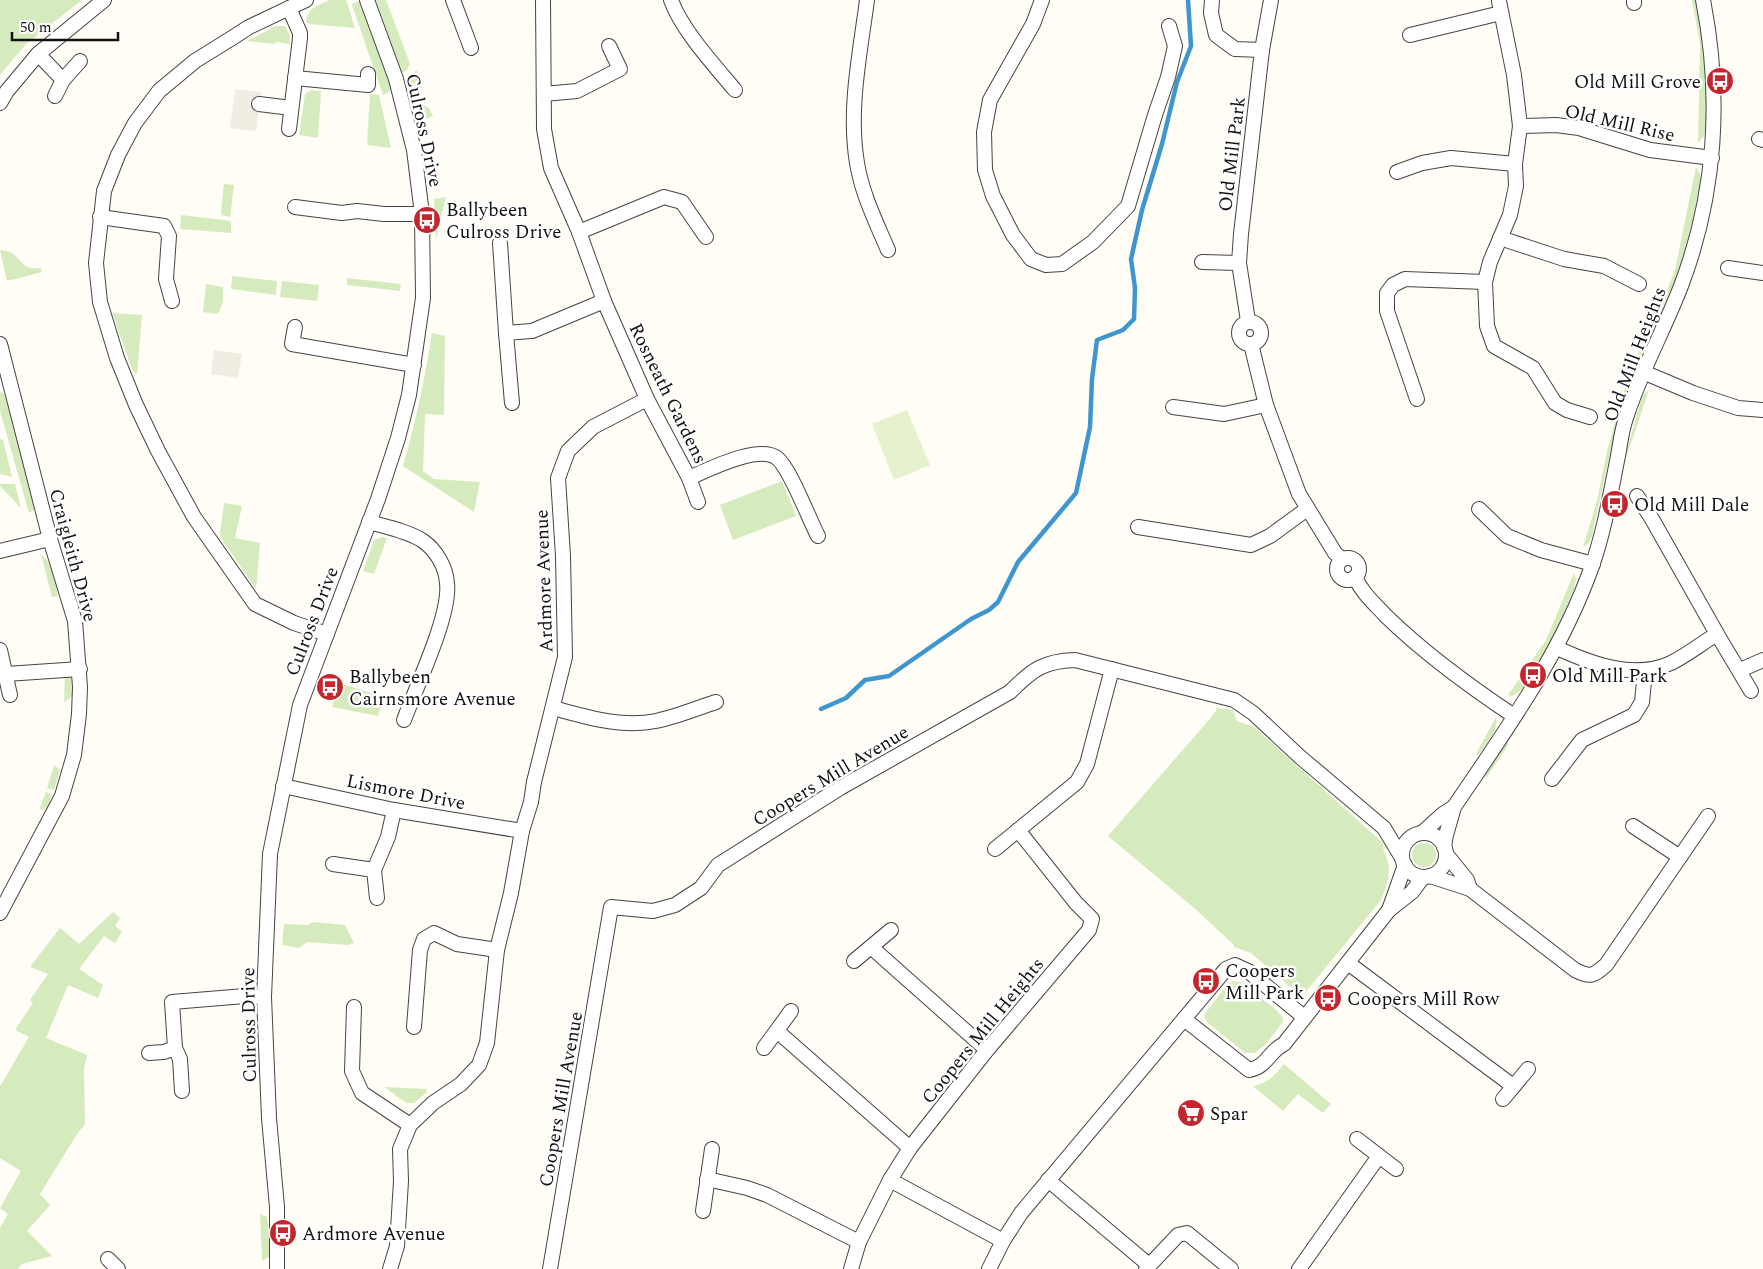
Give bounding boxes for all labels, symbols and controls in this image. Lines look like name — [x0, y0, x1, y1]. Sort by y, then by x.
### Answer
scale bar — [12, 10, 119, 42]
text: 50 m — [20, 16, 52, 39]
bus stop icon: Old Mill Grove — [1705, 66, 1735, 96]
place label: Old Mill Grove — [1574, 68, 1701, 97]
street label: Culross Drive — [397, 71, 450, 190]
street label: Old Mill Park — [1211, 95, 1254, 213]
street label: Old Mill Rise — [1562, 97, 1678, 150]
place label: Ballybeen Culross Drive — [446, 196, 561, 247]
bus stop icon: Ballybeen Culross Drive — [412, 205, 442, 235]
street label: Old Mill Heights — [1596, 283, 1675, 427]
street label: Rosneath Gardens — [621, 318, 714, 469]
street label: Craigleith Drive — [41, 486, 104, 625]
bus stop icon: Old Mill Dale — [1600, 489, 1630, 519]
place label: Old Mill Dale — [1634, 491, 1749, 520]
street label: Ardmore Avenue — [528, 509, 561, 653]
street label: Culross Drive — [278, 562, 347, 681]
bus stop icon: Old Mill Park — [1518, 660, 1548, 690]
place label: Old Mill Park — [1552, 662, 1668, 691]
place label: Ballybeen Cairnsmore Avenue — [349, 663, 516, 714]
bus stop icon: Ballybeen Cairnsmore Avenue — [315, 672, 345, 702]
street label: Coopers Mill Avenue — [747, 718, 914, 835]
street label: Lismore Drive — [344, 767, 468, 818]
street label: Coopers Mill Heights — [915, 951, 1052, 1111]
place label: Coopers Mill Park — [1225, 957, 1305, 1008]
bus stop icon: Coopers Mill Park — [1191, 966, 1221, 996]
street label: Culross Drive — [234, 967, 265, 1083]
bus stop icon: Coopers Mill Row — [1313, 983, 1343, 1013]
place label: Coopers Mill Row — [1347, 985, 1500, 1014]
street label: Coopers Mill Avenue — [532, 1009, 591, 1189]
supermarket icon: Spar — [1176, 1098, 1206, 1128]
place label: Spar — [1210, 1100, 1248, 1129]
bus stop icon: Ardmore Avenue — [268, 1218, 298, 1248]
place label: Ardmore Avenue — [302, 1220, 445, 1249]

